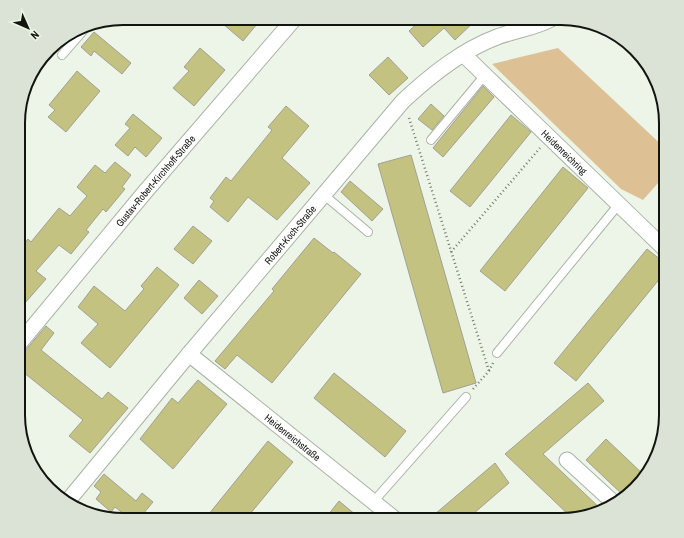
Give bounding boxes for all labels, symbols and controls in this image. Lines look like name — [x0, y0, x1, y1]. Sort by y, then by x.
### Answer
north arrow — [8, 8, 48, 48]
text: N — [28, 28, 42, 42]
street label: Heidenreichring — [539, 127, 590, 177]
street label: Gustav-Robert-Kirchhoff-Straße — [113, 132, 198, 229]
street label: Robert-Koch-Straße — [261, 202, 319, 267]
street label: Heidenreichstraße — [262, 411, 324, 464]

